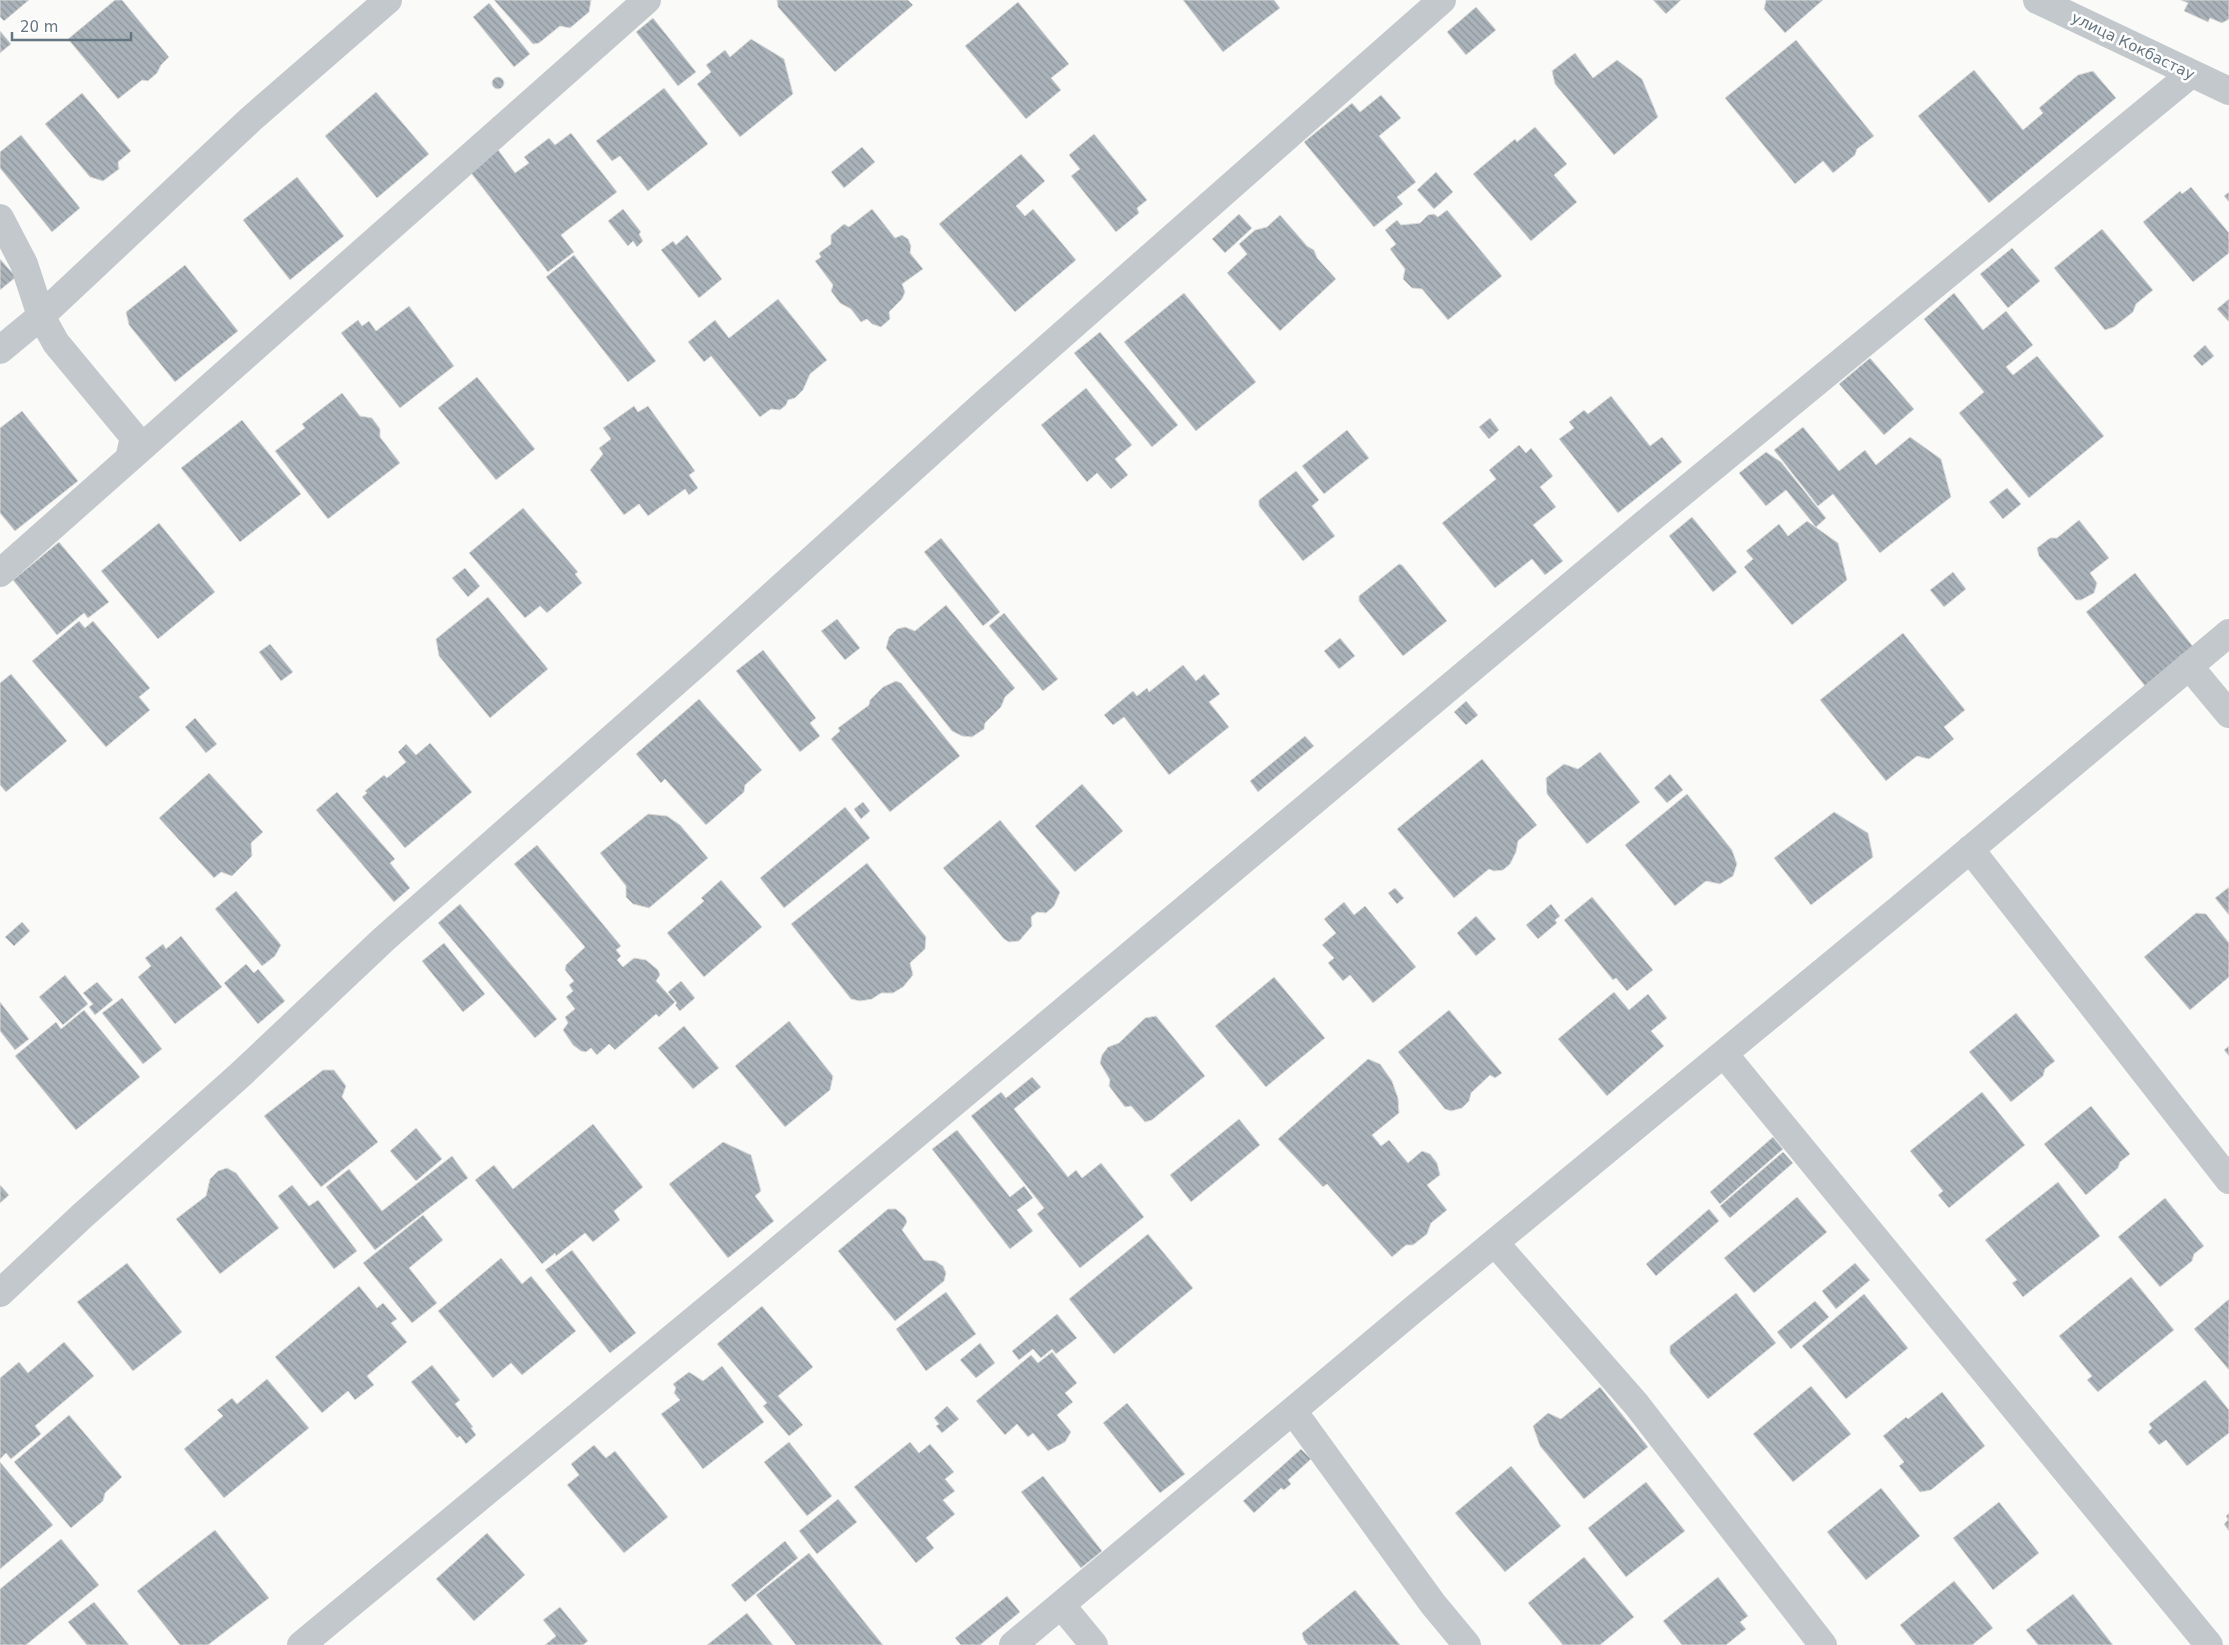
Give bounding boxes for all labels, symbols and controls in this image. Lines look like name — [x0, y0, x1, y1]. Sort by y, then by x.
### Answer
street label: улица Кокбастау — [2068, 8, 2198, 84]
scale bar — [12, 10, 131, 42]
text: 20 m — [20, 18, 58, 36]

